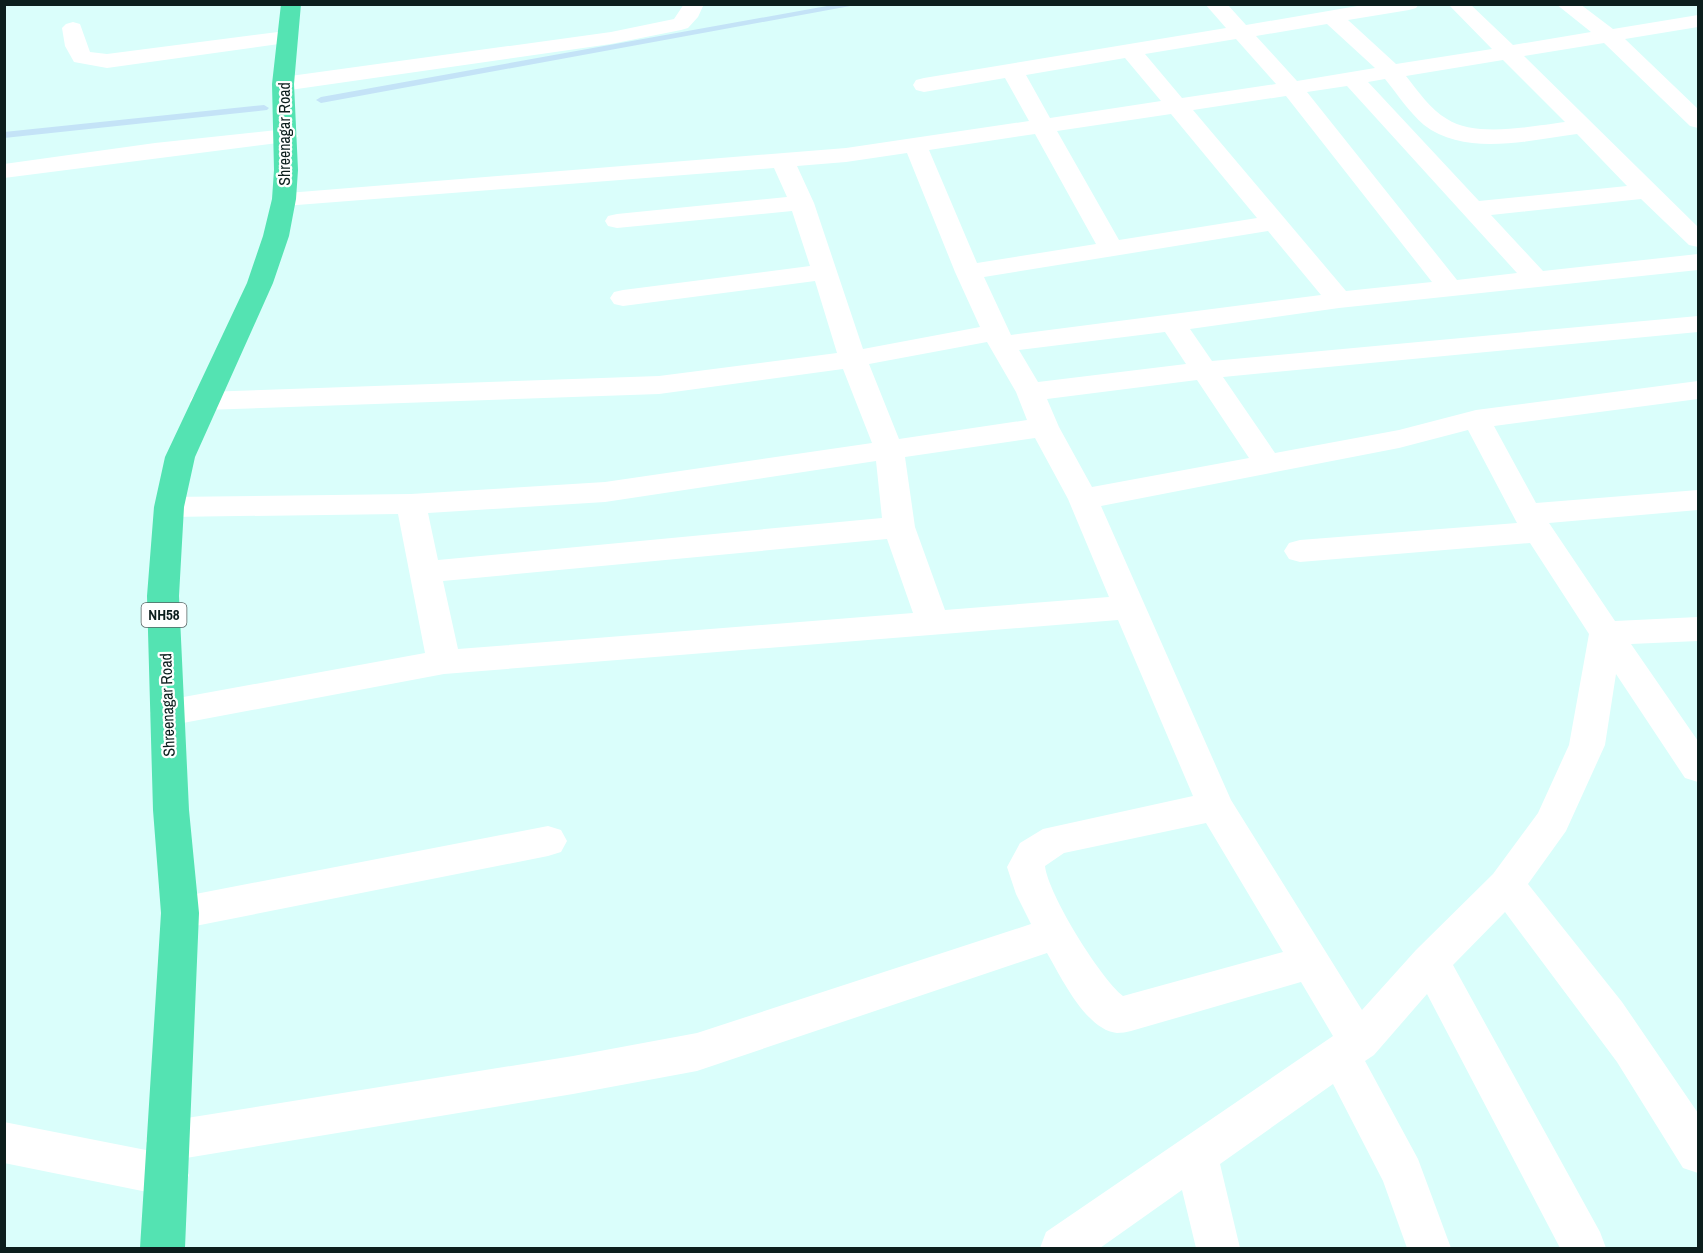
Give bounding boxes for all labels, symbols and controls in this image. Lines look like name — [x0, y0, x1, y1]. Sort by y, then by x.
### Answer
street label: Shreenagar Road — [273, 82, 295, 186]
road number: NH58 — [142, 603, 186, 627]
street label: Shreenagar Road — [154, 653, 180, 757]

